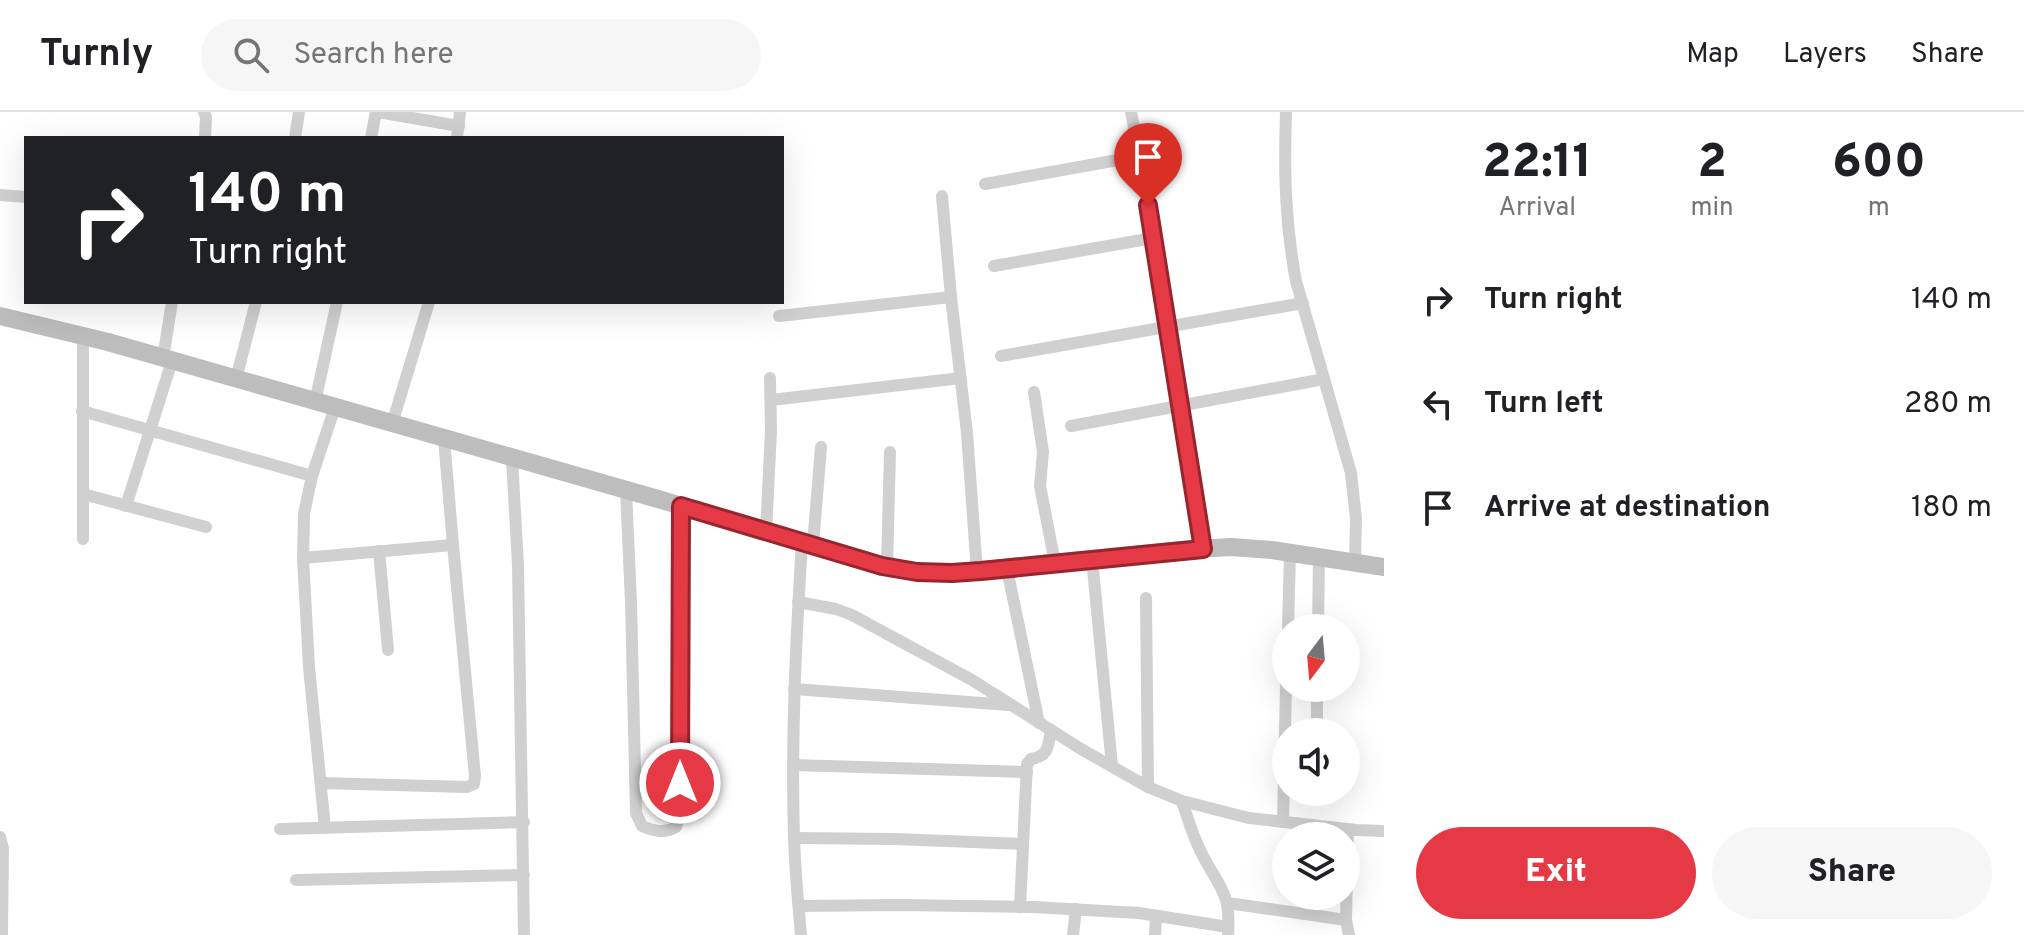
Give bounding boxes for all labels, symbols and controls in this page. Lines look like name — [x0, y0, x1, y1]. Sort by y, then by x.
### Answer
search box — [201, 19, 761, 91]
text: Turnly — [40, 31, 153, 80]
icon: search — [229, 33, 273, 77]
text: Search here — [293, 37, 454, 74]
text: Map — [1686, 37, 1739, 73]
text: Layers — [1783, 37, 1867, 73]
text: Share — [1911, 37, 1984, 73]
pin — [1114, 123, 1182, 205]
text: 22:11 — [1482, 134, 1592, 194]
text: 2 — [1697, 134, 1727, 194]
text: 600 — [1832, 134, 1926, 194]
icon: arrive — [1126, 135, 1170, 179]
text: 140 m — [188, 162, 346, 232]
icon: right — [56, 168, 160, 272]
text: Arrival — [1498, 192, 1576, 225]
text: min — [1690, 192, 1734, 225]
text: m — [1868, 192, 1890, 225]
text: Turn right — [188, 231, 347, 277]
icon: right — [1416, 278, 1460, 322]
text: Turn right — [1484, 282, 1622, 319]
text: 140 m — [1911, 282, 1992, 319]
icon: left — [1416, 382, 1460, 426]
text: Turn left — [1484, 386, 1604, 423]
text: 280 m — [1904, 386, 1992, 423]
icon: arrive — [1416, 486, 1460, 530]
text: Arrive at destination — [1484, 490, 1770, 527]
text: 180 m — [1911, 490, 1992, 527]
north arrow — [1272, 614, 1360, 702]
map controls — [1272, 614, 1360, 910]
button: sound — [1272, 718, 1360, 806]
position arrow — [638, 741, 722, 825]
button: layers — [1272, 822, 1360, 910]
button: Exit — [1416, 827, 1696, 919]
button: Share — [1712, 827, 1992, 919]

